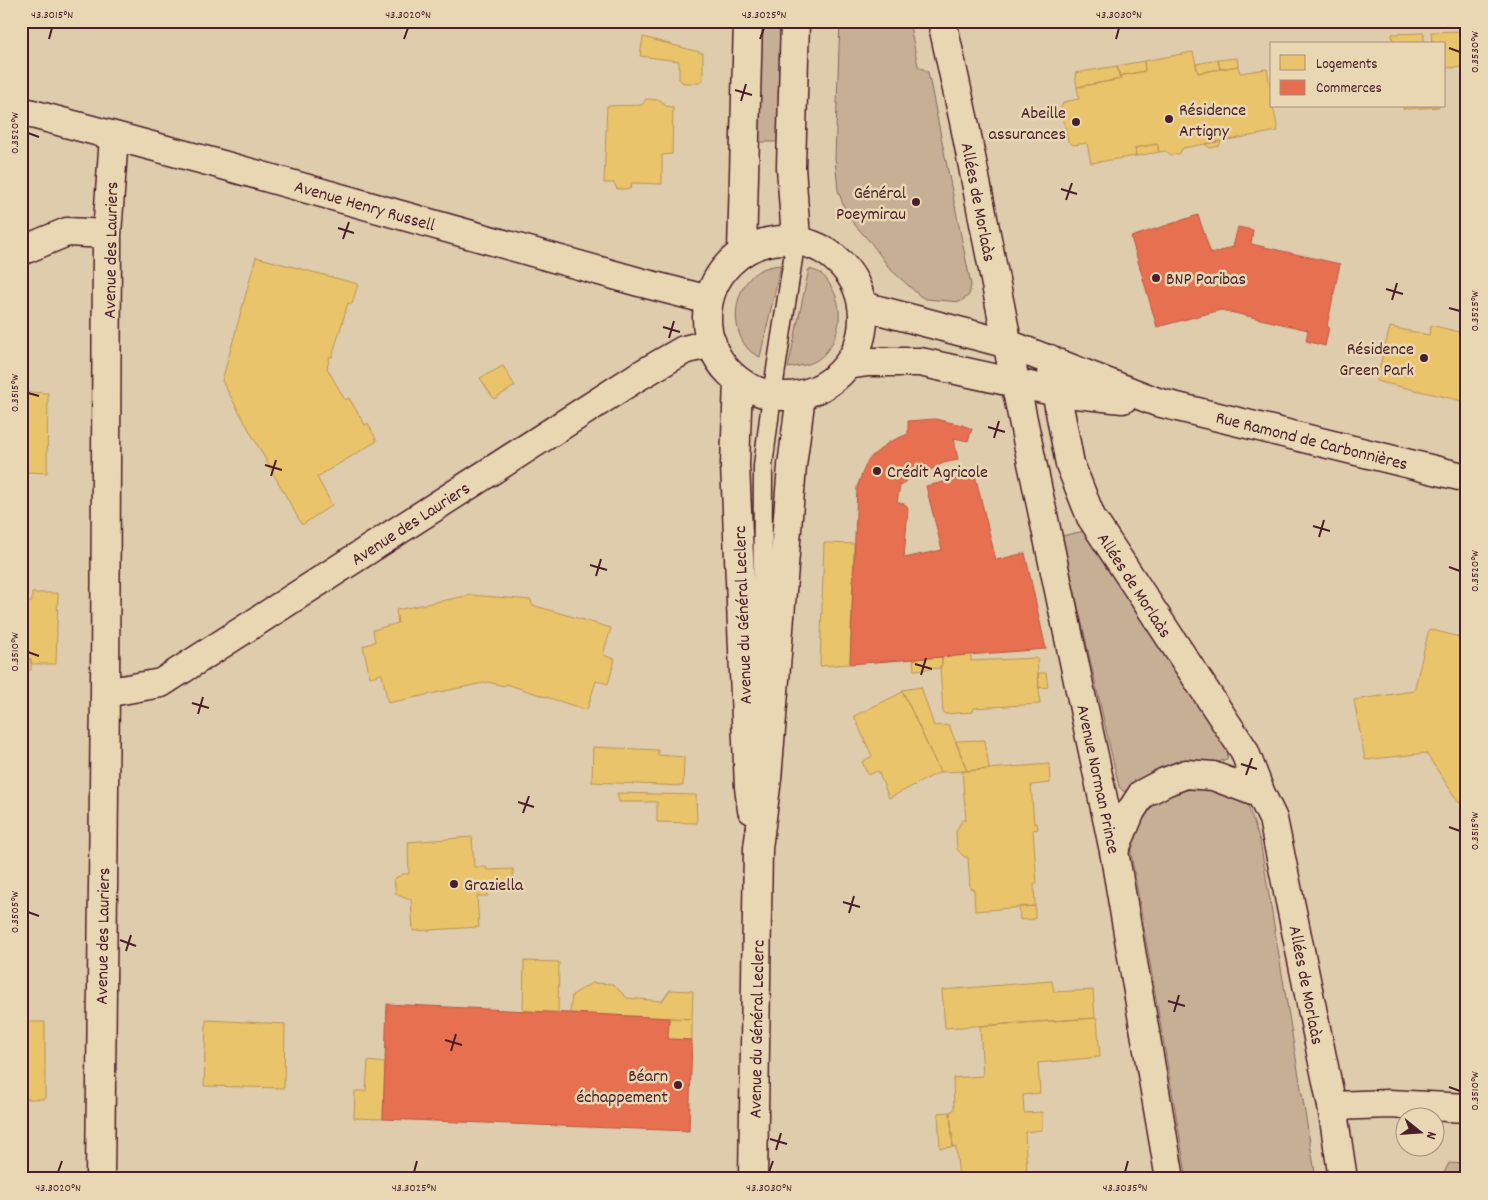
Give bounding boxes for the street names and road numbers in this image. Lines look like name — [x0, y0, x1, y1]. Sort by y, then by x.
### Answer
street label: Allées de Morlaàs — [953, 141, 1000, 264]
street label: Avenue Henry Russell — [291, 175, 438, 240]
street label: Avenue des Lauriers — [99, 181, 126, 319]
street label: Rue Ramond de Carbonnières — [1213, 406, 1410, 478]
street label: Avenue des Lauriers — [347, 477, 476, 573]
street label: Avenue du Général Leclerc — [729, 525, 760, 705]
street label: Allées de Morlaàs — [1090, 529, 1176, 644]
street label: Avenue Norman Prince — [1069, 703, 1125, 856]
street label: Avenue des Lauriers — [91, 867, 118, 1005]
street label: Allées de Morlaàs — [1281, 924, 1328, 1047]
street label: Avenue du Général Leclerc — [744, 939, 773, 1119]

